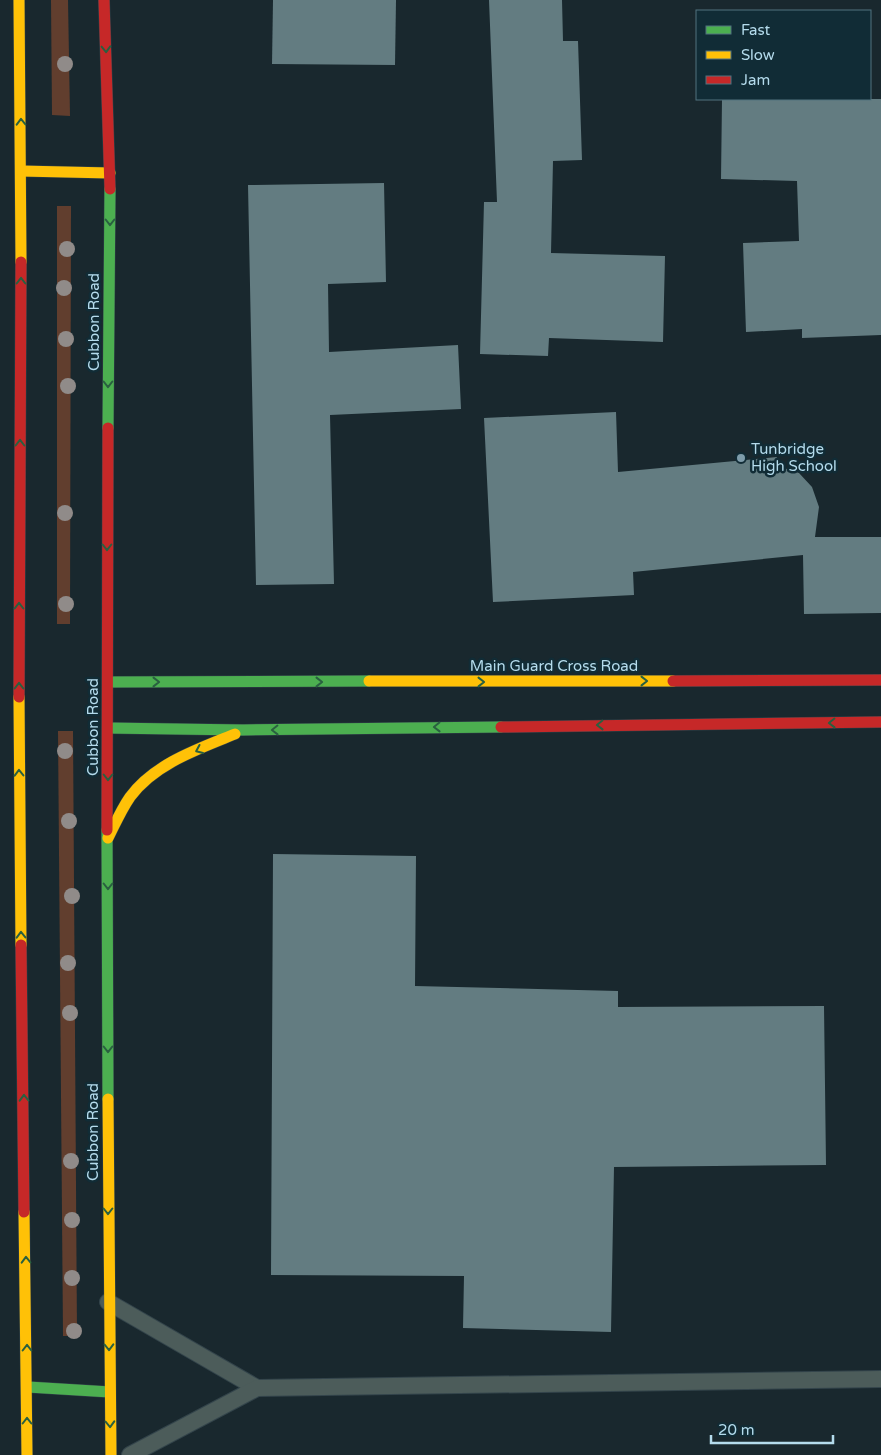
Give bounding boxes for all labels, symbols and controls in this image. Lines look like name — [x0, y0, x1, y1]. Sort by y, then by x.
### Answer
legend — [696, 10, 871, 100]
text: Fast — [741, 21, 771, 39]
one-way arrow — [100, 45, 111, 53]
text: Slow — [741, 46, 775, 64]
text: Jam — [741, 71, 770, 89]
one-way arrow — [16, 118, 26, 126]
one-way arrow — [105, 218, 115, 226]
street label: Cubbon Road — [85, 273, 103, 371]
one-way arrow — [16, 276, 26, 284]
one-way arrow — [103, 380, 114, 388]
one-way arrow — [15, 439, 25, 446]
place label: Tunbridge High School — [751, 440, 837, 475]
marker: Tunbridge High School — [735, 452, 747, 464]
one-way arrow — [102, 543, 112, 551]
one-way arrow — [14, 601, 24, 609]
street label: Main Guard Cross Road — [470, 657, 638, 675]
one-way arrow — [640, 676, 648, 686]
one-way arrow — [153, 677, 161, 688]
one-way arrow — [316, 677, 323, 687]
one-way arrow — [478, 677, 486, 687]
street label: Cubbon Road — [84, 678, 102, 776]
one-way arrow — [14, 682, 24, 690]
one-way arrow — [828, 717, 836, 728]
one-way arrow — [596, 720, 604, 731]
one-way arrow — [433, 722, 441, 733]
one-way arrow — [271, 724, 279, 735]
one-way arrow — [195, 743, 204, 754]
one-way arrow — [14, 768, 25, 776]
one-way arrow — [103, 774, 113, 781]
one-way arrow — [103, 883, 113, 891]
one-way arrow — [16, 931, 26, 938]
one-way arrow — [103, 1046, 113, 1053]
street label: Cubbon Road — [84, 1083, 102, 1181]
one-way arrow — [19, 1093, 29, 1101]
one-way arrow — [103, 1208, 113, 1216]
one-way arrow — [21, 1256, 31, 1264]
one-way arrow — [22, 1344, 32, 1352]
one-way arrow — [104, 1344, 114, 1351]
scale bar — [711, 1412, 834, 1444]
one-way arrow — [22, 1417, 32, 1424]
one-way arrow — [105, 1420, 116, 1428]
text: 20 m — [718, 1421, 755, 1439]

